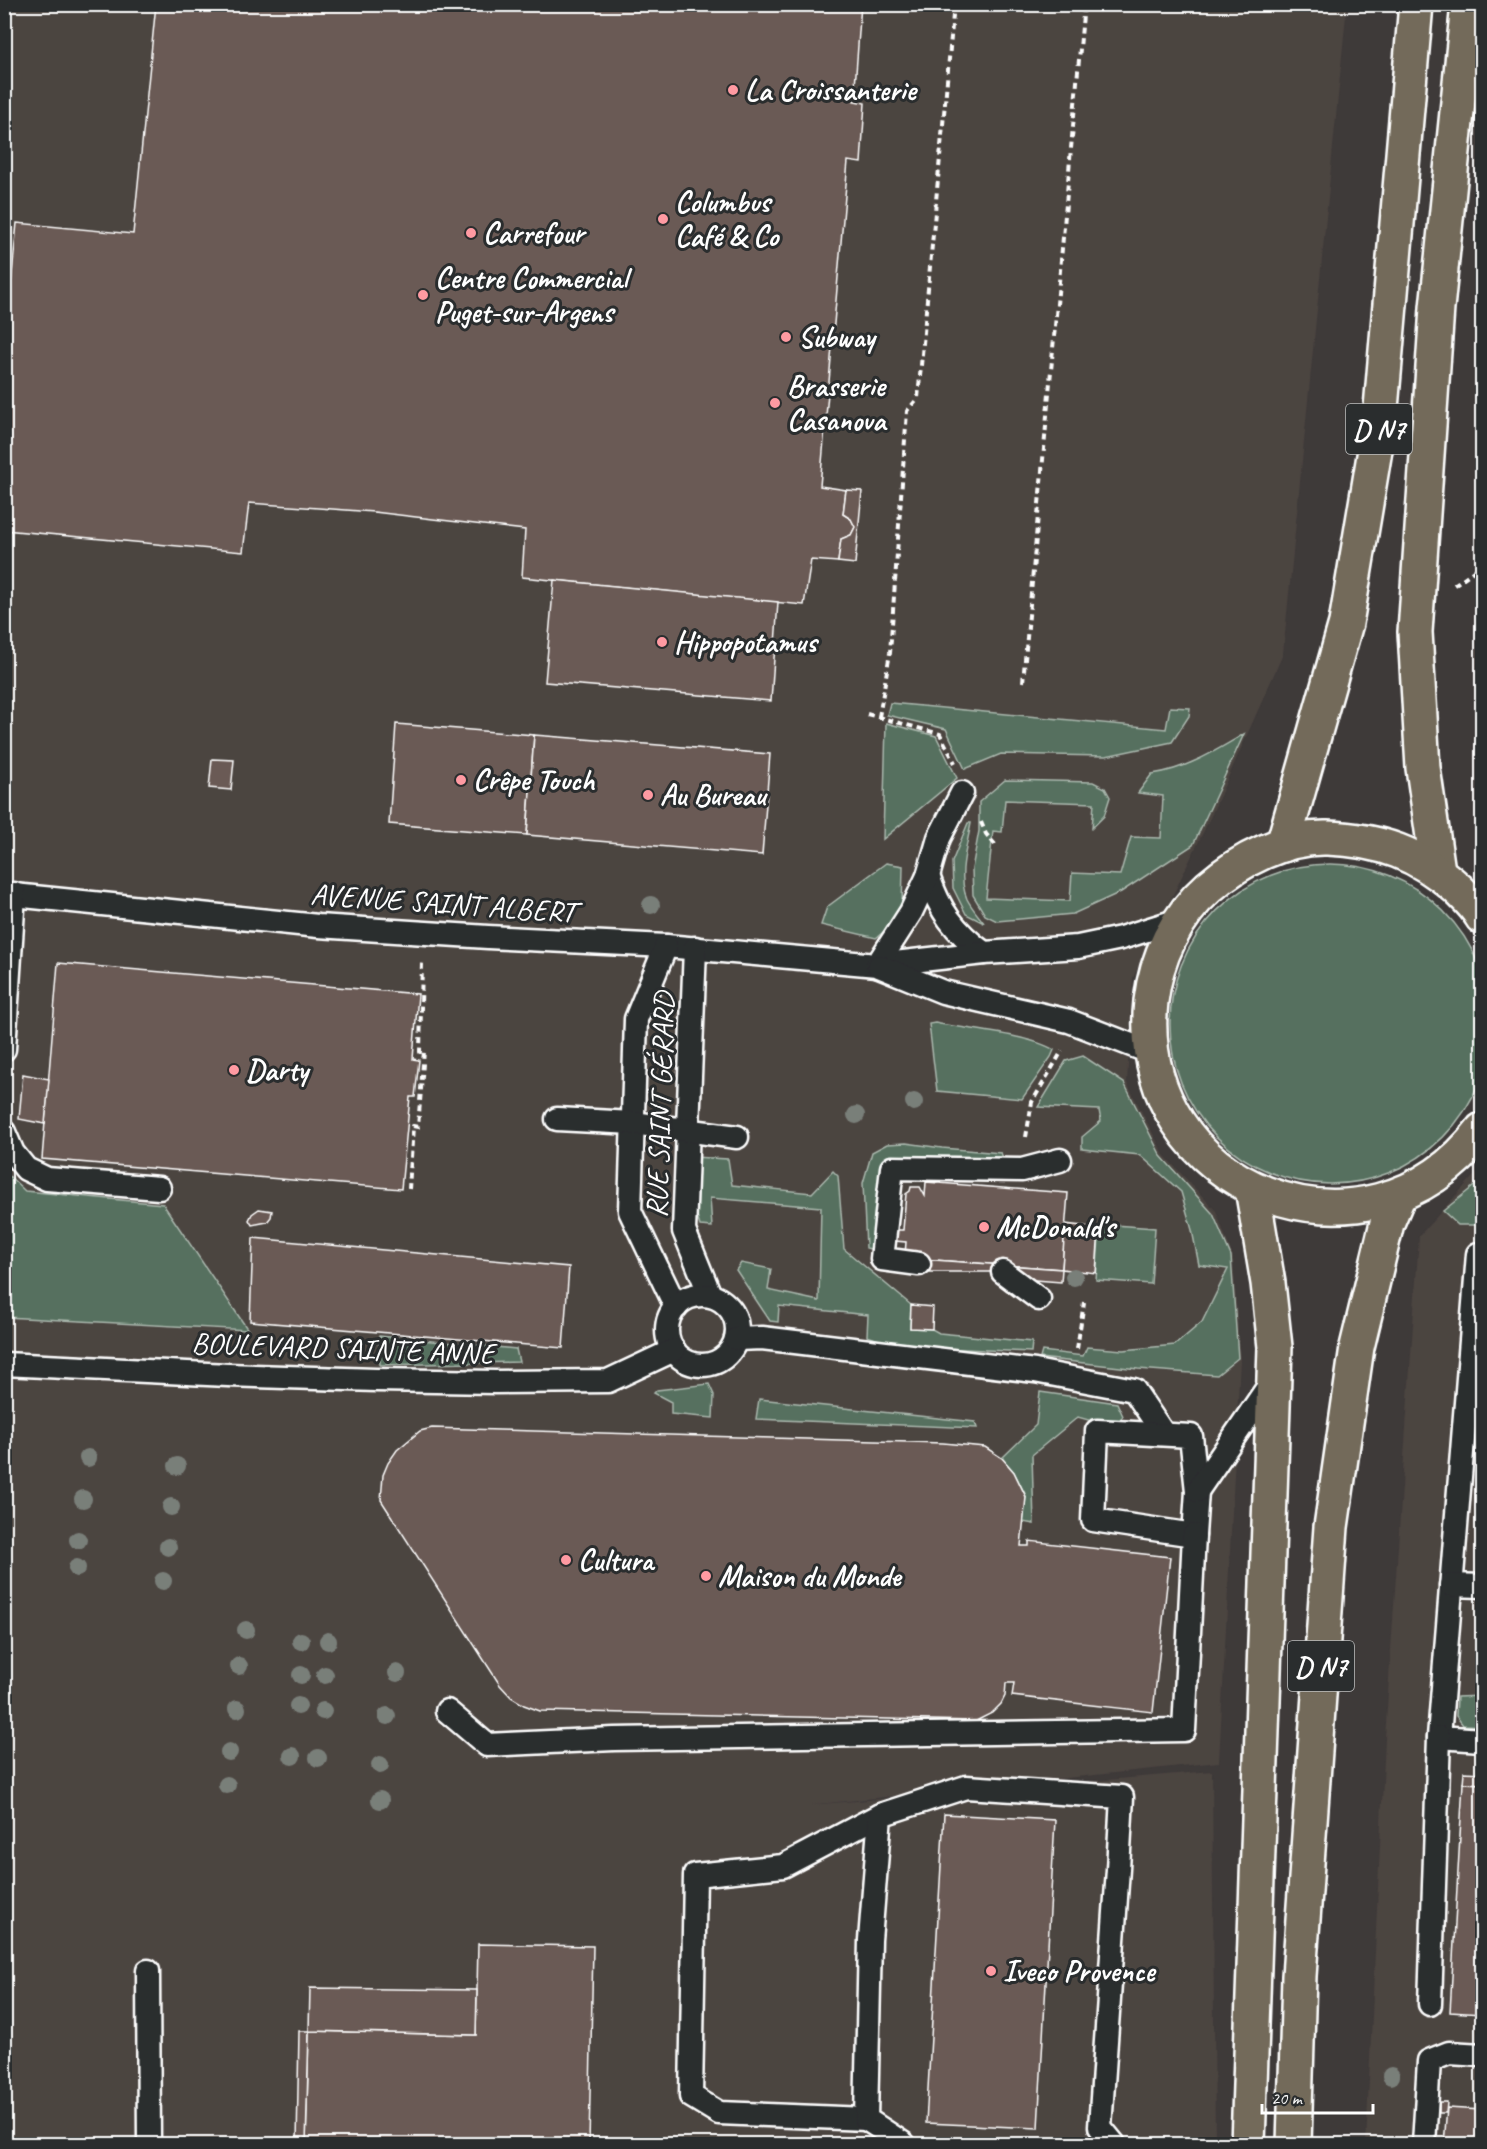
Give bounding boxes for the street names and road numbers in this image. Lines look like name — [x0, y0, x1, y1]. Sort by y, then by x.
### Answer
road number: D N7 — [1346, 404, 1412, 454]
street label: AVENUE SAINT ALBERT — [309, 875, 584, 932]
street label: RUE SAINT GÉRARD — [637, 989, 683, 1218]
street label: BOULEVARD SAINTE ANNE — [191, 1324, 499, 1372]
road number: D N7 — [1288, 1641, 1354, 1691]

